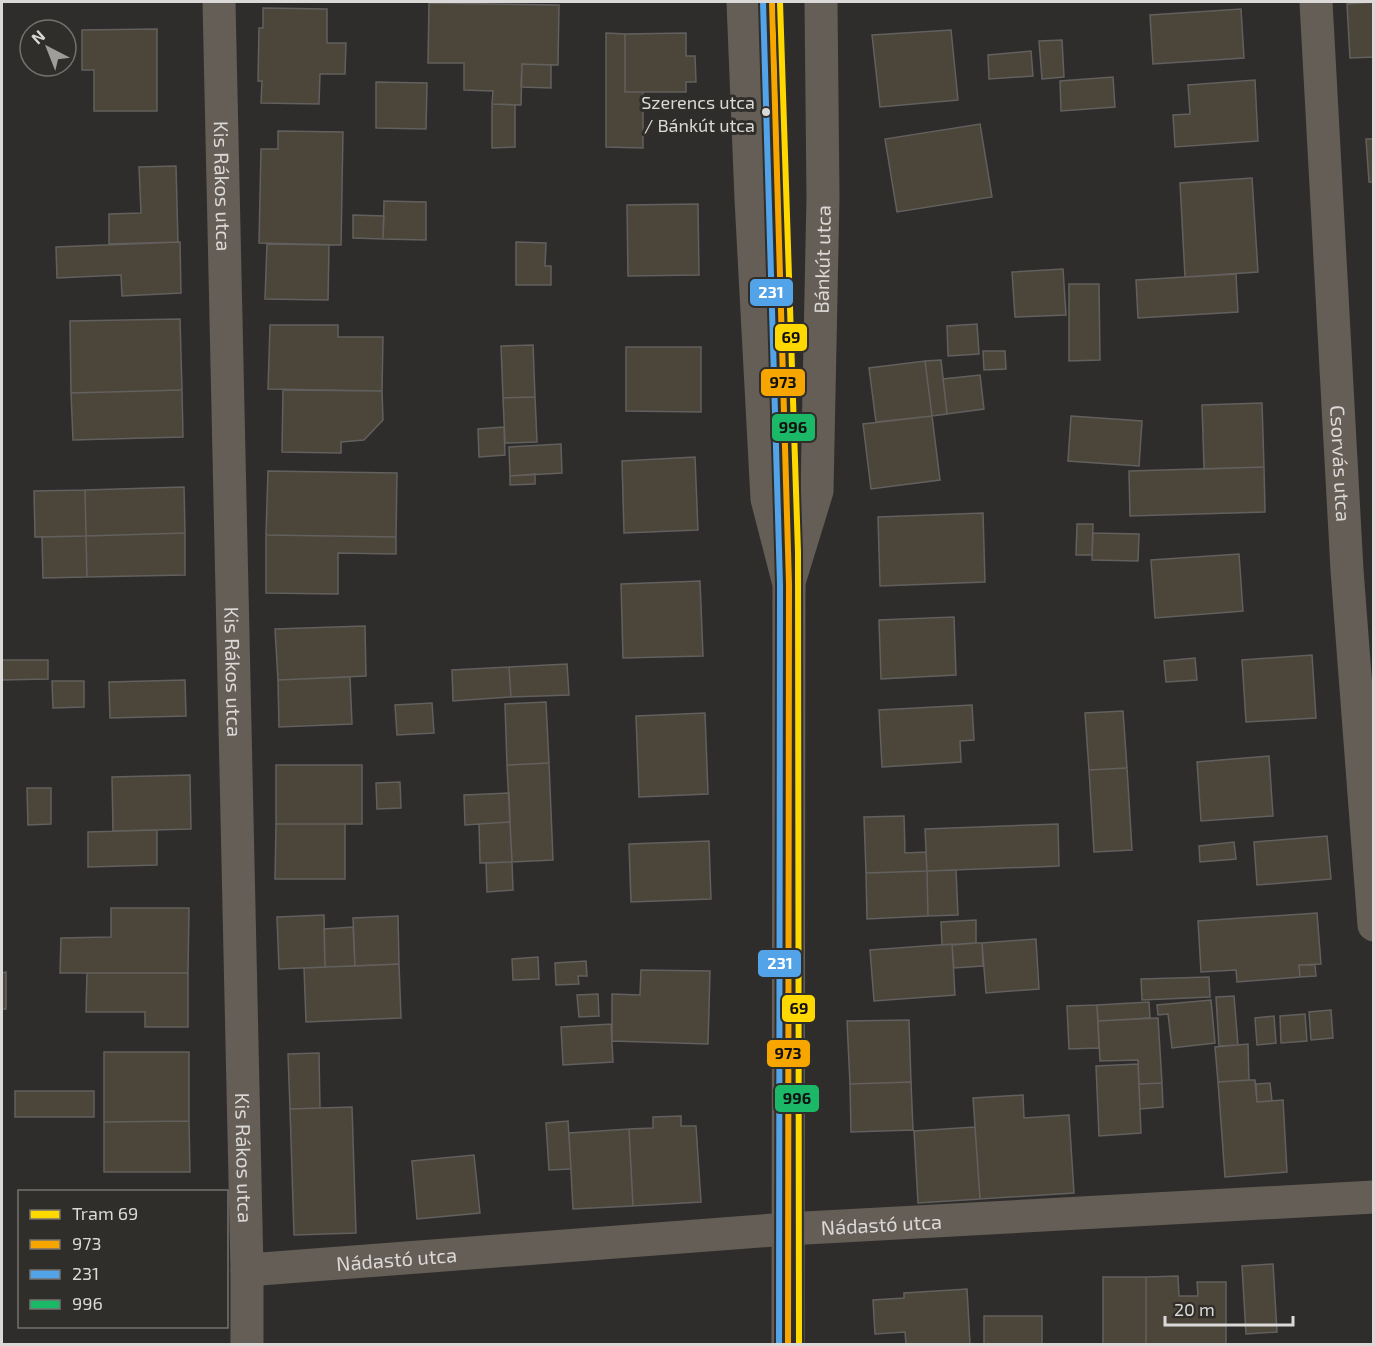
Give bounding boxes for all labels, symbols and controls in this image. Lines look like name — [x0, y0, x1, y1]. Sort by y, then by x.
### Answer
north arrow — [18, 18, 78, 78]
text: N — [27, 26, 48, 47]
place label: Szerencs utca / Bánkút utca — [641, 91, 755, 136]
marker: Szerencs utca / Bánkút utca — [760, 106, 772, 118]
street label: Kis Rákos utca — [210, 120, 236, 251]
street label: Bánkút utca — [809, 205, 835, 314]
line badge: 231 — [749, 278, 794, 307]
text: 231 — [758, 282, 784, 301]
line badge: 69 — [774, 323, 808, 352]
text: 69 — [782, 327, 800, 346]
line badge: 973 — [760, 368, 806, 397]
text: 973 — [770, 372, 796, 391]
street label: Csorvás utca — [1326, 404, 1356, 522]
line badge: 996 — [771, 413, 816, 442]
text: 996 — [779, 417, 807, 436]
street label: Kis Rákos utca — [220, 606, 247, 737]
line badge: 231 — [757, 949, 802, 978]
text: 231 — [767, 953, 793, 972]
line badge: 69 — [781, 994, 816, 1023]
text: 69 — [790, 998, 808, 1017]
line badge: 973 — [766, 1039, 811, 1068]
text: 973 — [775, 1043, 801, 1062]
line badge: 996 — [774, 1084, 820, 1113]
text: 996 — [783, 1088, 811, 1107]
street label: Kis Rákos utca — [231, 1092, 258, 1223]
legend — [18, 1190, 228, 1328]
text: Tram 69 — [72, 1202, 138, 1224]
street label: Nádastó utca — [820, 1209, 942, 1239]
text: 973 — [72, 1232, 102, 1254]
street label: Nádastó utca — [335, 1242, 458, 1275]
text: 231 — [72, 1262, 99, 1284]
scale bar — [1165, 1289, 1292, 1327]
text: 996 — [72, 1292, 103, 1314]
text: 20 m — [1174, 1298, 1215, 1320]

